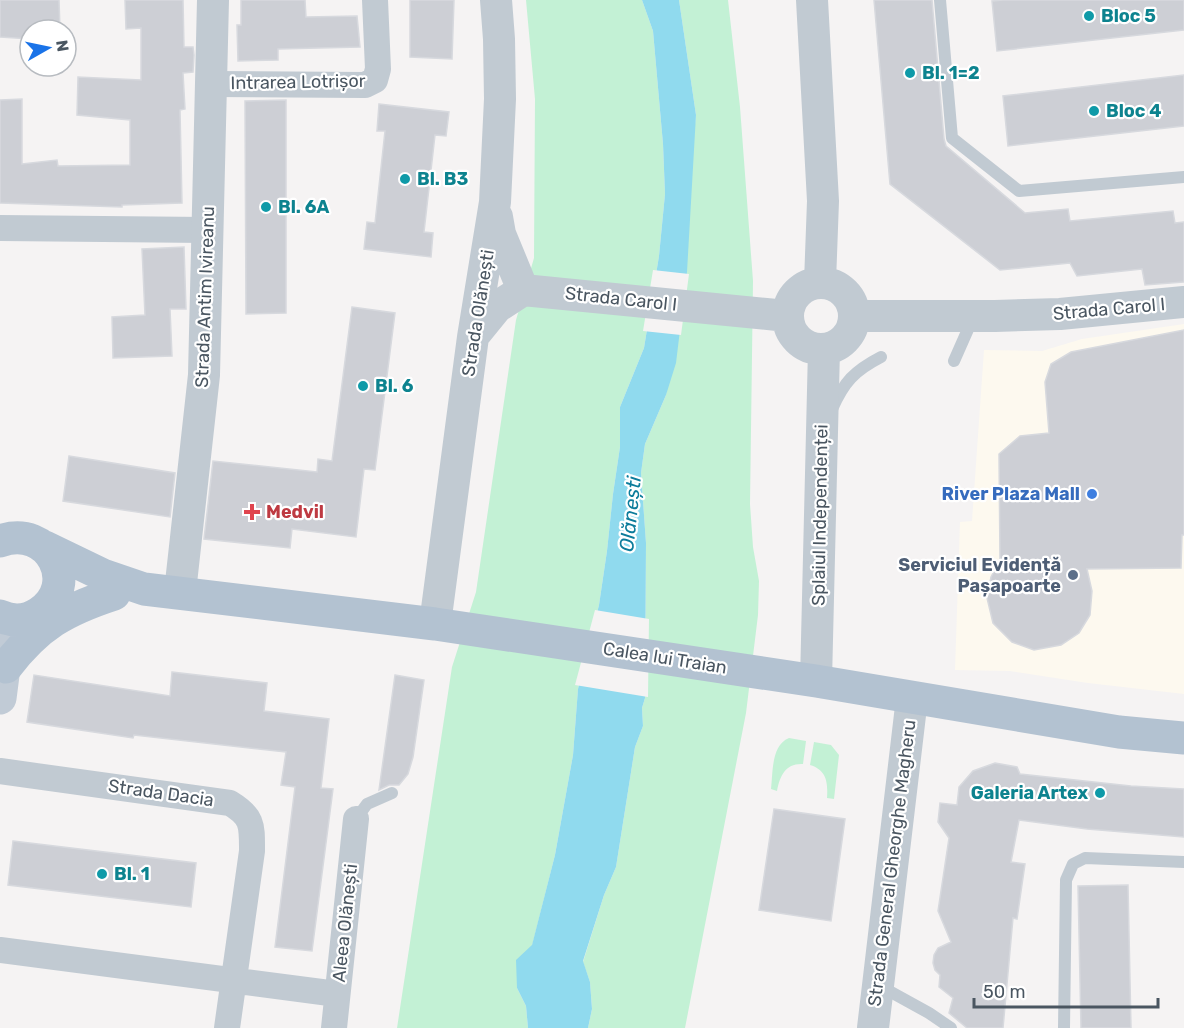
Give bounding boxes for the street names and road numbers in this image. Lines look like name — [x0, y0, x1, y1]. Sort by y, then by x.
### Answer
street label: Intrarea Lotrișor — [230, 70, 366, 94]
street label: Strada Antim Ivireanu — [191, 206, 219, 388]
street label: Strada Olănești — [457, 248, 499, 378]
street label: Strada Carol I — [564, 282, 678, 316]
street label: Strada Carol I — [1052, 293, 1166, 325]
street label: Splaiul Independenței — [807, 424, 833, 606]
street label: Calea lui Traian — [602, 637, 728, 679]
street label: Strada General Gheorghe Magheru — [863, 718, 921, 1008]
street label: Strada Dacia — [107, 775, 215, 811]
street label: Aleea Olănești — [328, 863, 362, 983]

